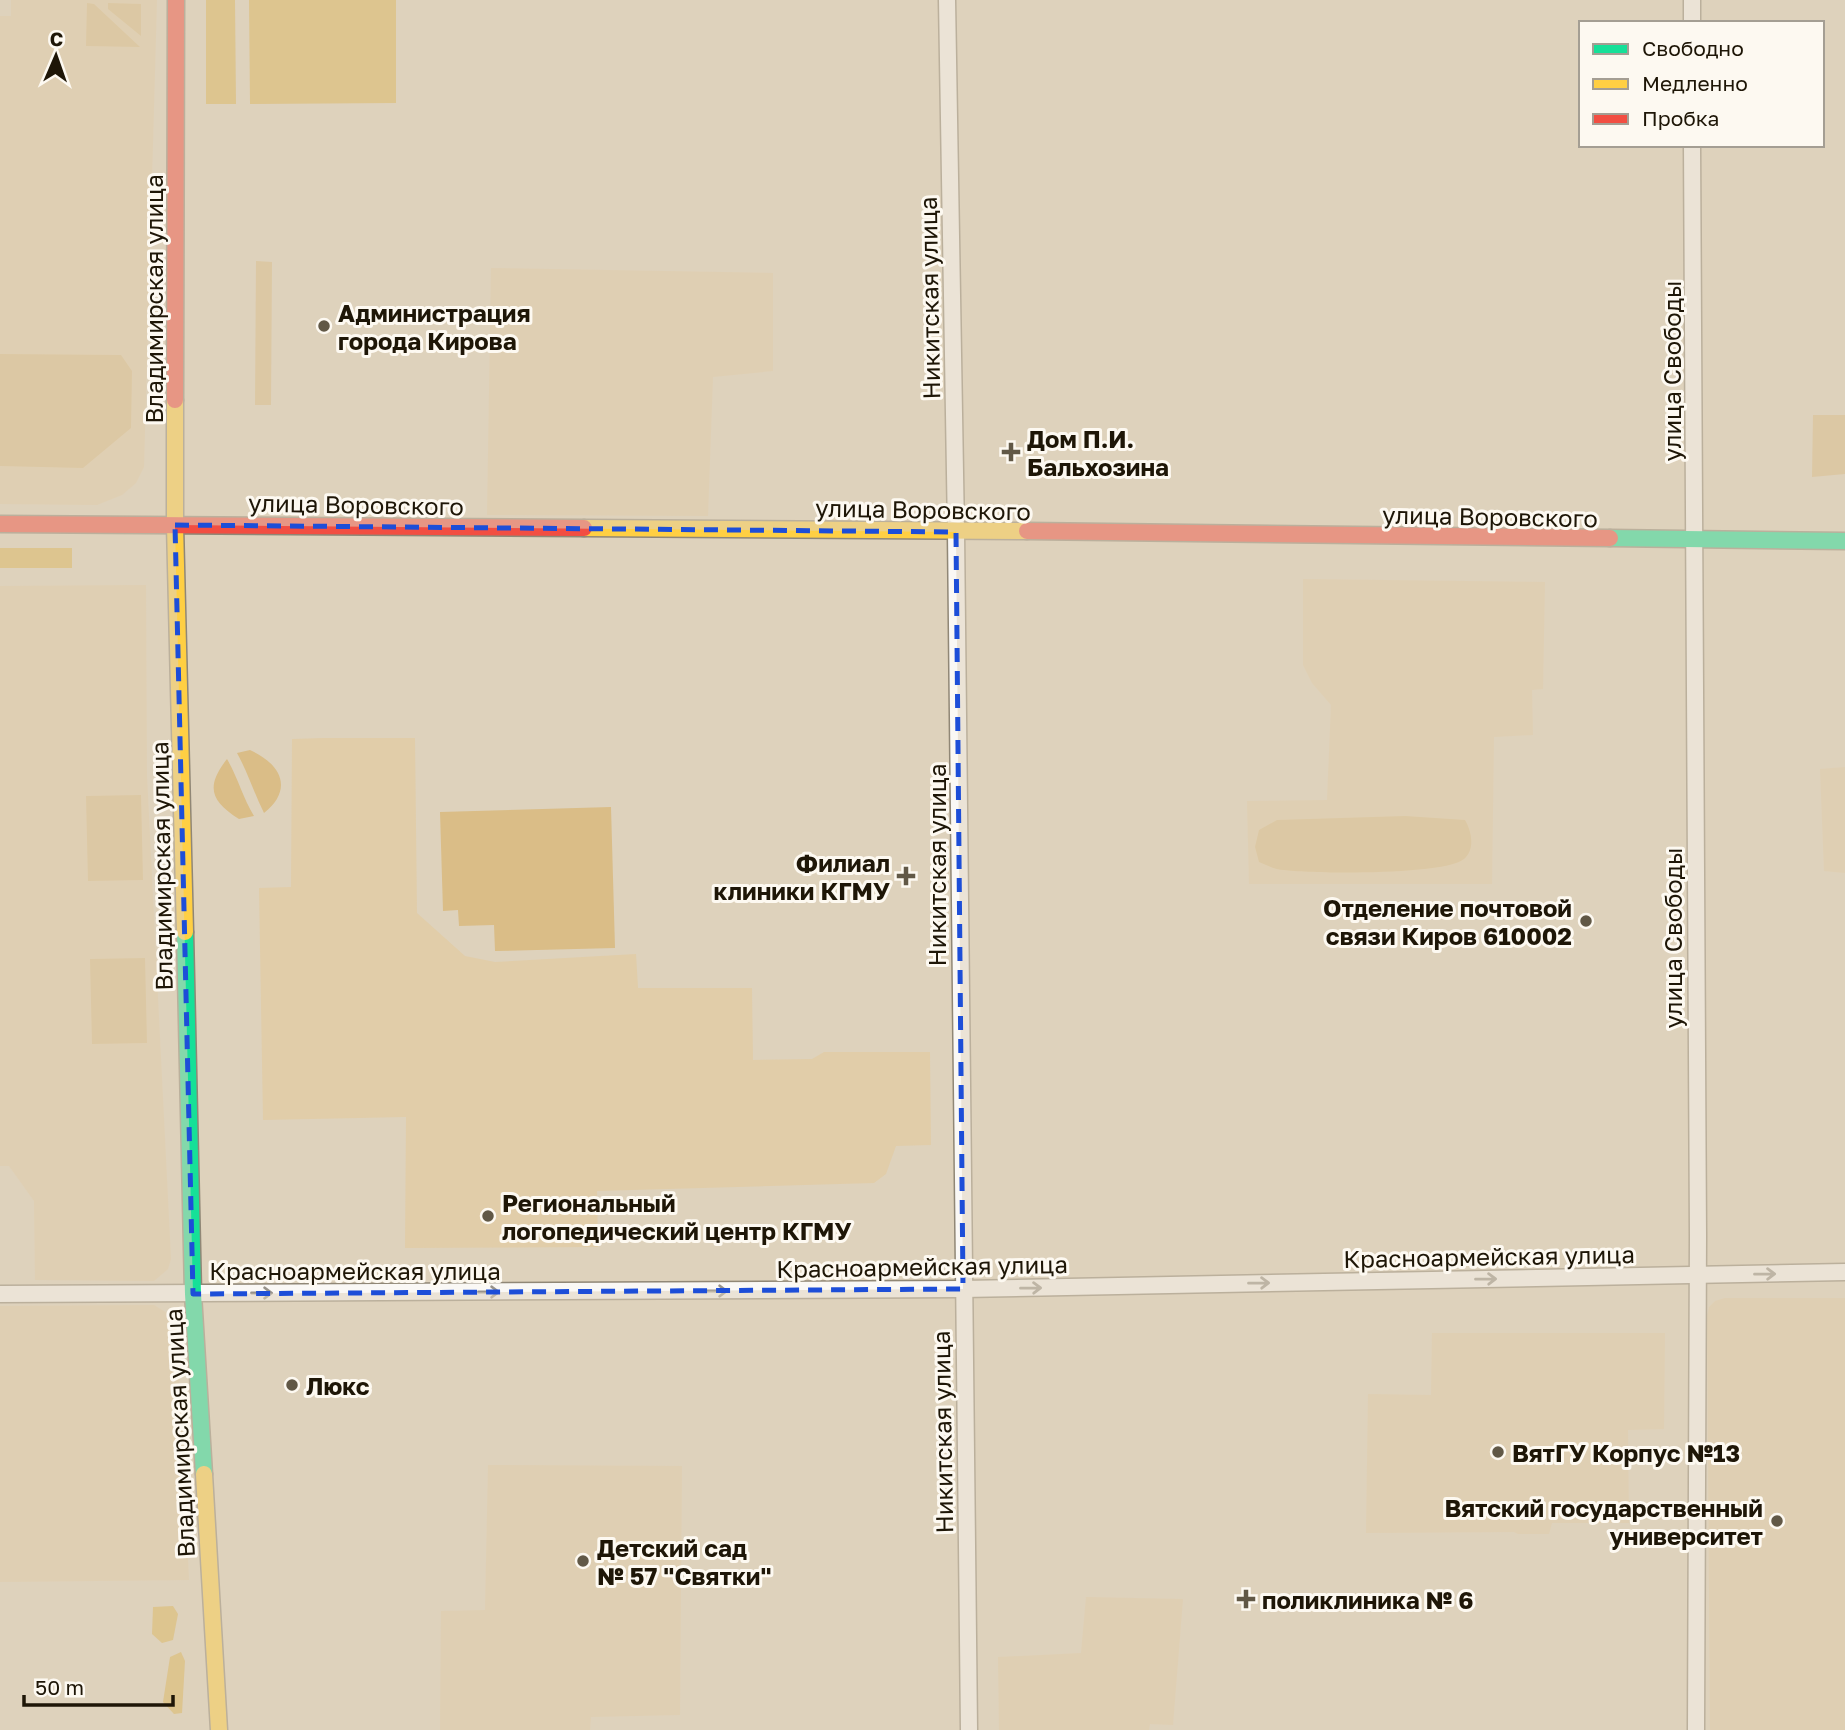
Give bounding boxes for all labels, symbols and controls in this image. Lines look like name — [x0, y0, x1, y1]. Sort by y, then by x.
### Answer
north arrow — [21, 21, 91, 91]
legend — [1579, 21, 1824, 147]
text: С — [49, 27, 64, 50]
text: Свободно — [1642, 35, 1744, 61]
text: Медленно — [1642, 70, 1748, 96]
text: Пробка — [1642, 105, 1720, 131]
street label: Владимирская улица — [139, 174, 168, 424]
street label: Никитская улица — [913, 196, 945, 400]
street label: улица Свободы — [1657, 280, 1686, 462]
place label: Администрация города Кирова — [338, 298, 531, 355]
marker: Администрация города Кирова — [316, 318, 332, 334]
place label: Дом П.И. Бальхозина — [1027, 424, 1169, 481]
marker: Дом П.И. Бальхозина — [1001, 442, 1021, 462]
street label: улица Воровского — [248, 488, 464, 520]
street label: улица Воровского — [815, 493, 1031, 525]
street label: улица Воровского — [1382, 500, 1598, 532]
street label: Владимирская улица — [144, 741, 178, 991]
street label: Никитская улица — [922, 763, 951, 967]
street label: улица Свободы — [1658, 847, 1687, 1029]
place label: Филиал клиники КГМУ — [713, 848, 890, 905]
marker: Филиал клиники КГМУ — [896, 866, 916, 886]
place label: Отделение почтовой связи Киров 610002 — [1323, 893, 1572, 950]
marker: Отделение почтовой связи Киров 610002 — [1578, 913, 1594, 929]
place label: Региональный логопедический центр КГМУ — [502, 1188, 852, 1245]
marker: Региональный логопедический центр КГМУ — [480, 1208, 496, 1224]
street label: Красноармейская улица — [1343, 1239, 1635, 1273]
street label: Красноармейская улица — [776, 1249, 1068, 1283]
street label: Красноармейская улица — [209, 1256, 501, 1285]
one-way arrow — [1753, 1267, 1776, 1280]
one-way arrow — [1474, 1272, 1497, 1286]
one-way arrow — [1247, 1277, 1270, 1290]
one-way arrow — [1019, 1281, 1042, 1294]
one-way arrow — [705, 1284, 728, 1298]
one-way arrow — [477, 1285, 500, 1299]
one-way arrow — [250, 1287, 273, 1300]
street label: Владимирская улица — [158, 1308, 200, 1558]
street label: Никитская улица — [926, 1330, 958, 1534]
place label: Люкс — [306, 1371, 370, 1400]
marker: Люкс — [284, 1377, 300, 1393]
place label: ВятГУ Корпус №13 — [1512, 1438, 1740, 1467]
marker: ВятГУ Корпус №13 — [1490, 1444, 1506, 1460]
place label: Вятский государственный университет — [1444, 1493, 1763, 1550]
marker: Вятский государственный университет — [1769, 1513, 1785, 1529]
place label: Детский сад № 57 "Святки" — [597, 1533, 771, 1590]
marker: Детский сад № 57 "Святки" — [575, 1553, 591, 1569]
place label: поликлиника № 6 — [1262, 1585, 1473, 1614]
marker: поликлиника № 6 — [1236, 1589, 1256, 1609]
scale bar — [24, 1664, 173, 1708]
text: 50 m — [35, 1674, 84, 1700]

